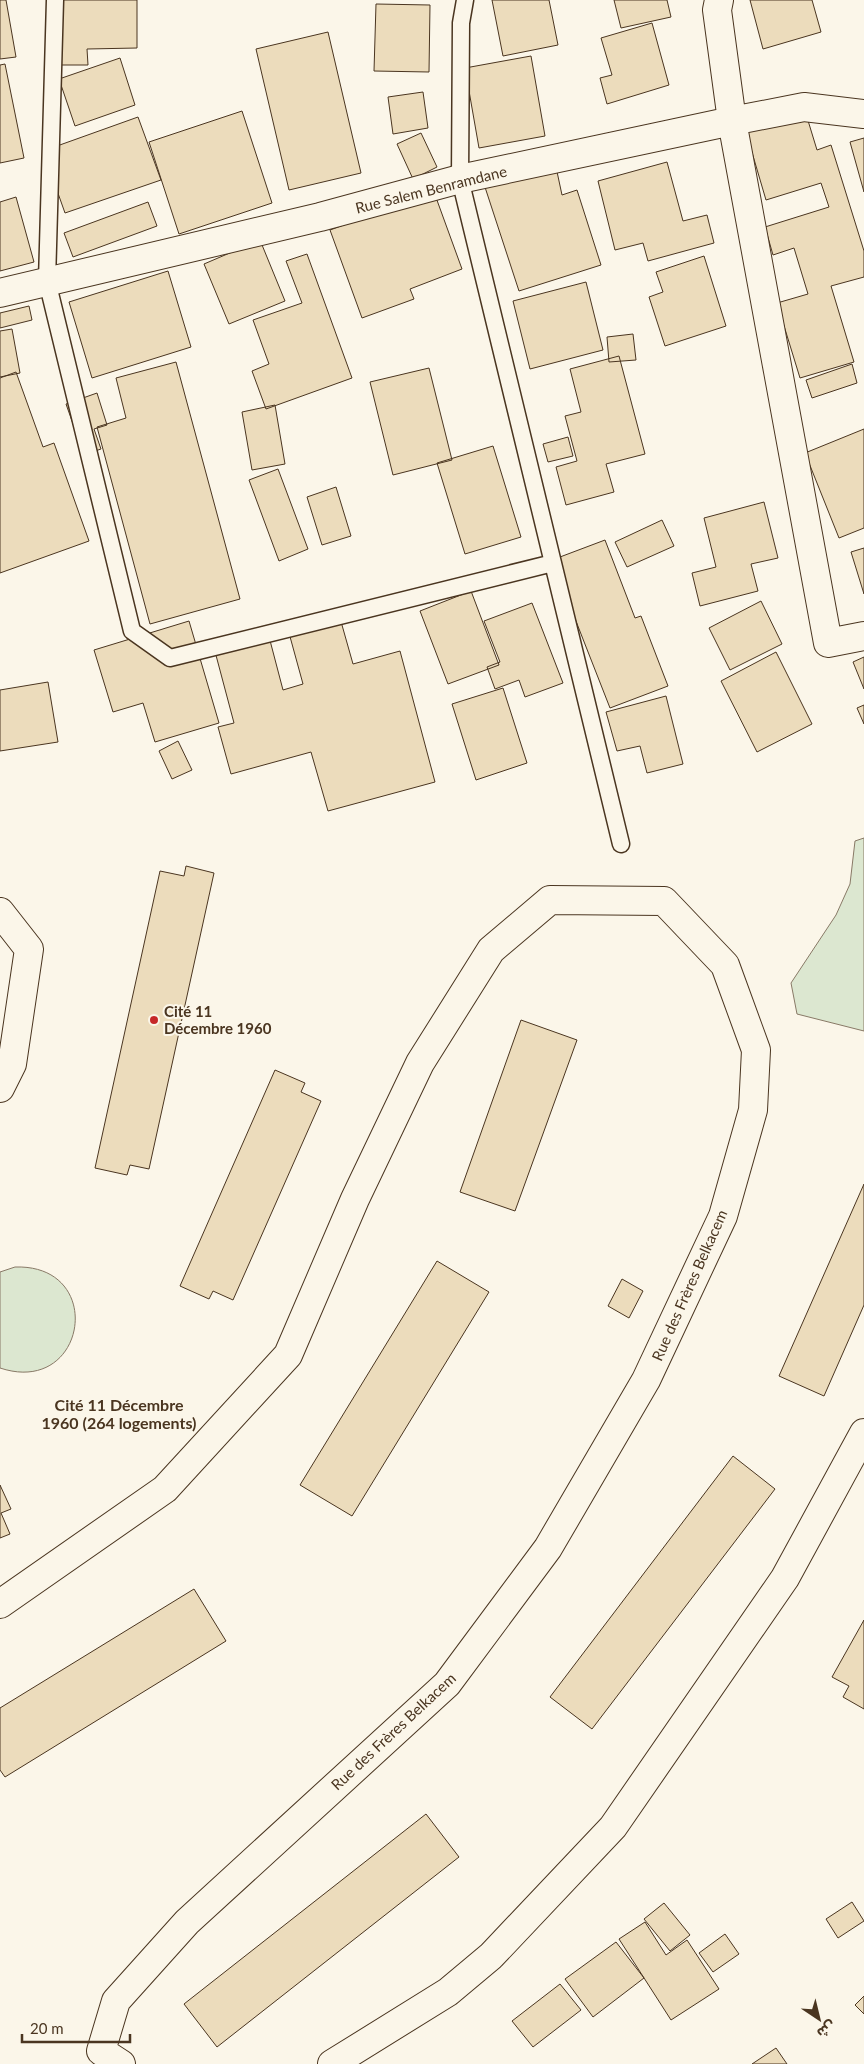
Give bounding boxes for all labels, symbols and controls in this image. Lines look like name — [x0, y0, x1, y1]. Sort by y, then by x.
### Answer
street label: Rue Salem Benramdane — [353, 161, 509, 217]
place label: Cité 11 Décembre 1960 — [164, 1002, 272, 1037]
marker: Cité 11 Décembre 1960 — [148, 1014, 160, 1026]
street label: Rue des Frères Belkacem — [648, 1207, 730, 1363]
district label: Cité 11 Décembre 1960 (264 logements) — [42, 1395, 196, 1432]
street label: Rue des Frères Belkacem — [327, 1669, 459, 1793]
north arrow — [794, 1994, 844, 2044]
scale bar — [22, 2012, 130, 2044]
text: ش — [814, 2018, 839, 2043]
text: 20 m — [30, 2019, 64, 2037]

